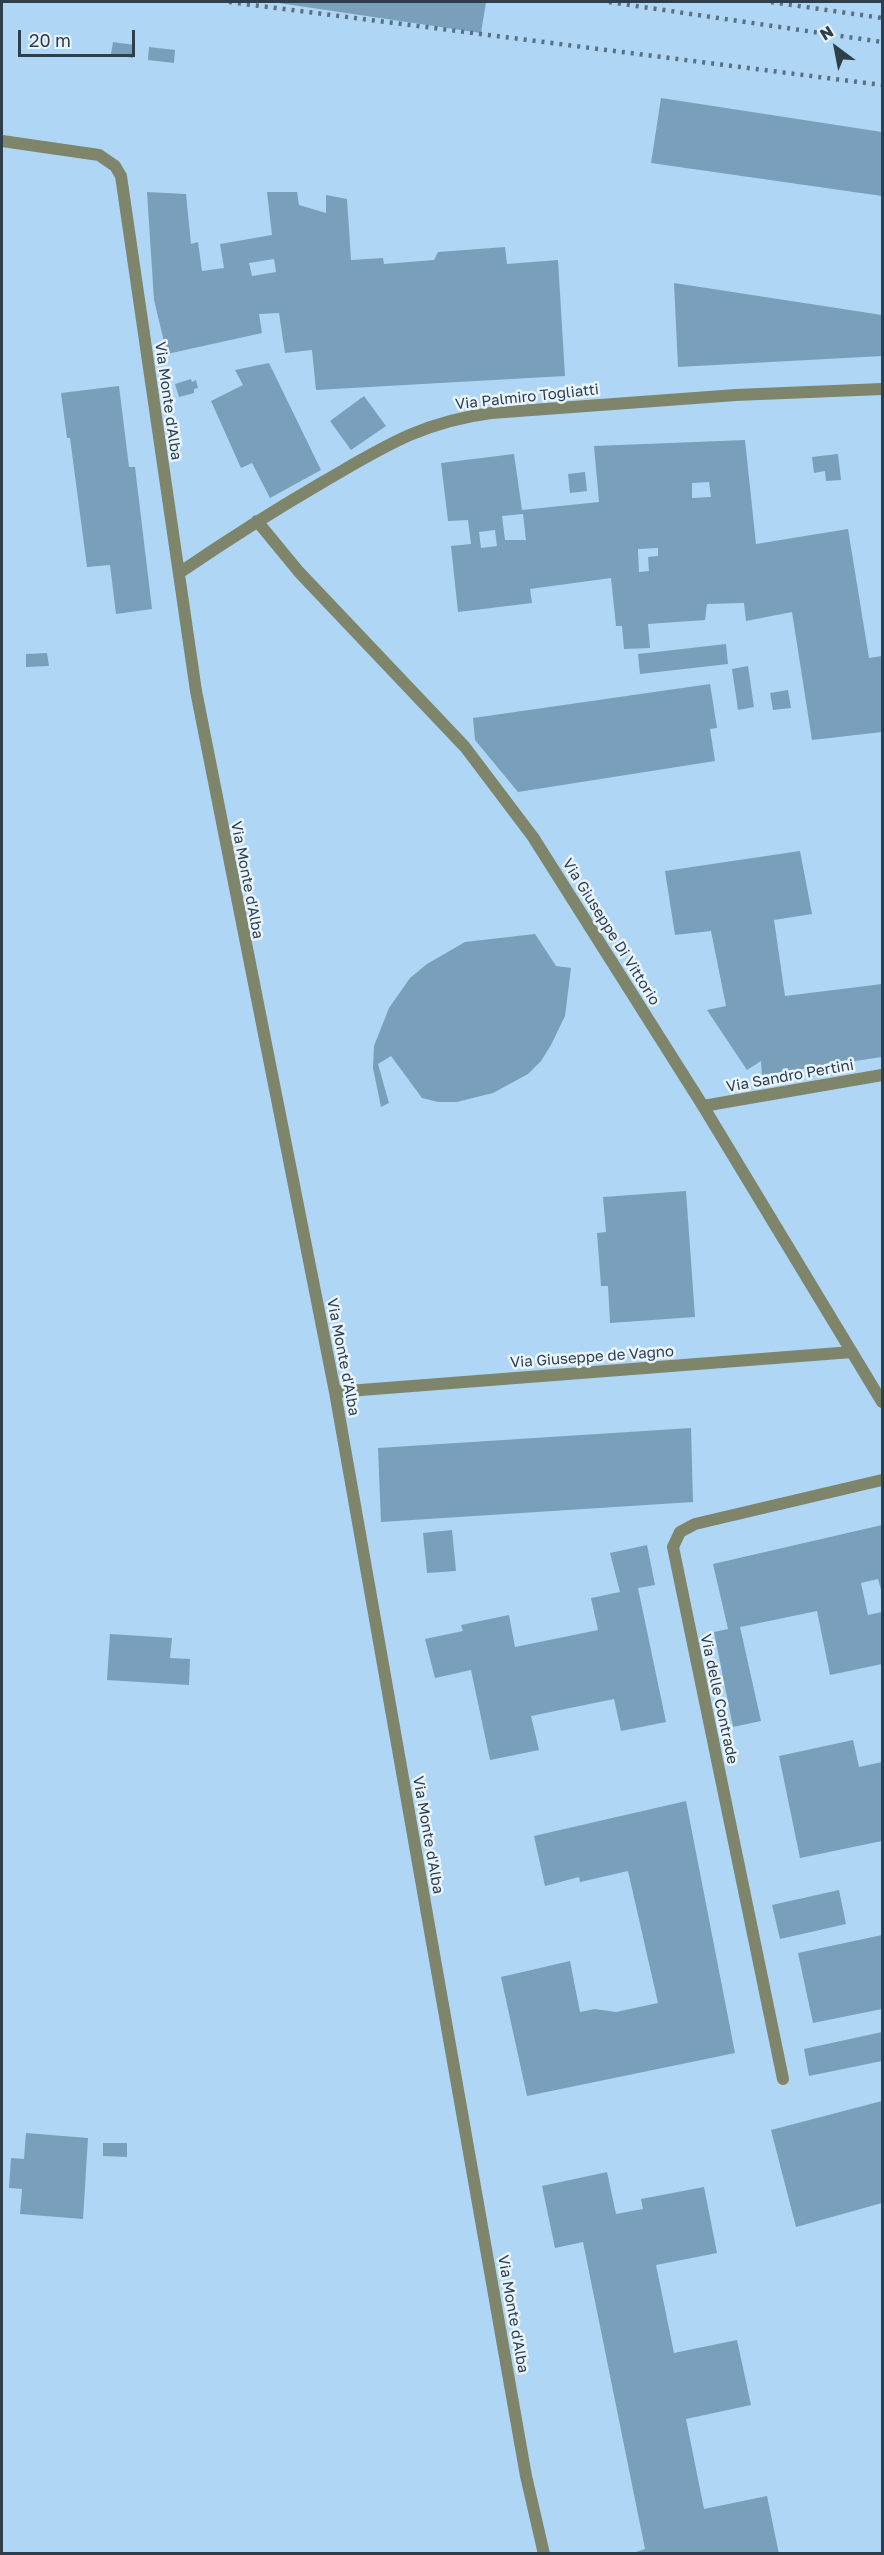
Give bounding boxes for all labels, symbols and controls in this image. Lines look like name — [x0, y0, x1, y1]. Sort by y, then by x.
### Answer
scale bar — [21, 18, 138, 56]
north arrow — [806, 18, 866, 78]
text: N — [816, 21, 837, 44]
text: 20 m — [29, 29, 71, 51]
street label: Via Monte d'Alba — [151, 341, 185, 461]
street label: Via Palmiro Togliatti — [454, 381, 600, 413]
street label: Via Monte d'Alba — [227, 820, 267, 940]
street label: Via Giuseppe Di Vittorio — [558, 855, 664, 1009]
street label: Via Sandro Pertini — [725, 1056, 855, 1096]
street label: Via Monte d'Alba — [323, 1297, 363, 1417]
street label: Via Giuseppe de Vagno — [509, 1342, 675, 1372]
street label: Via delle Contrade — [696, 1632, 742, 1766]
street label: Via Monte d'Alba — [409, 1775, 447, 1895]
street label: Via Monte d'Alba — [494, 2254, 532, 2374]

